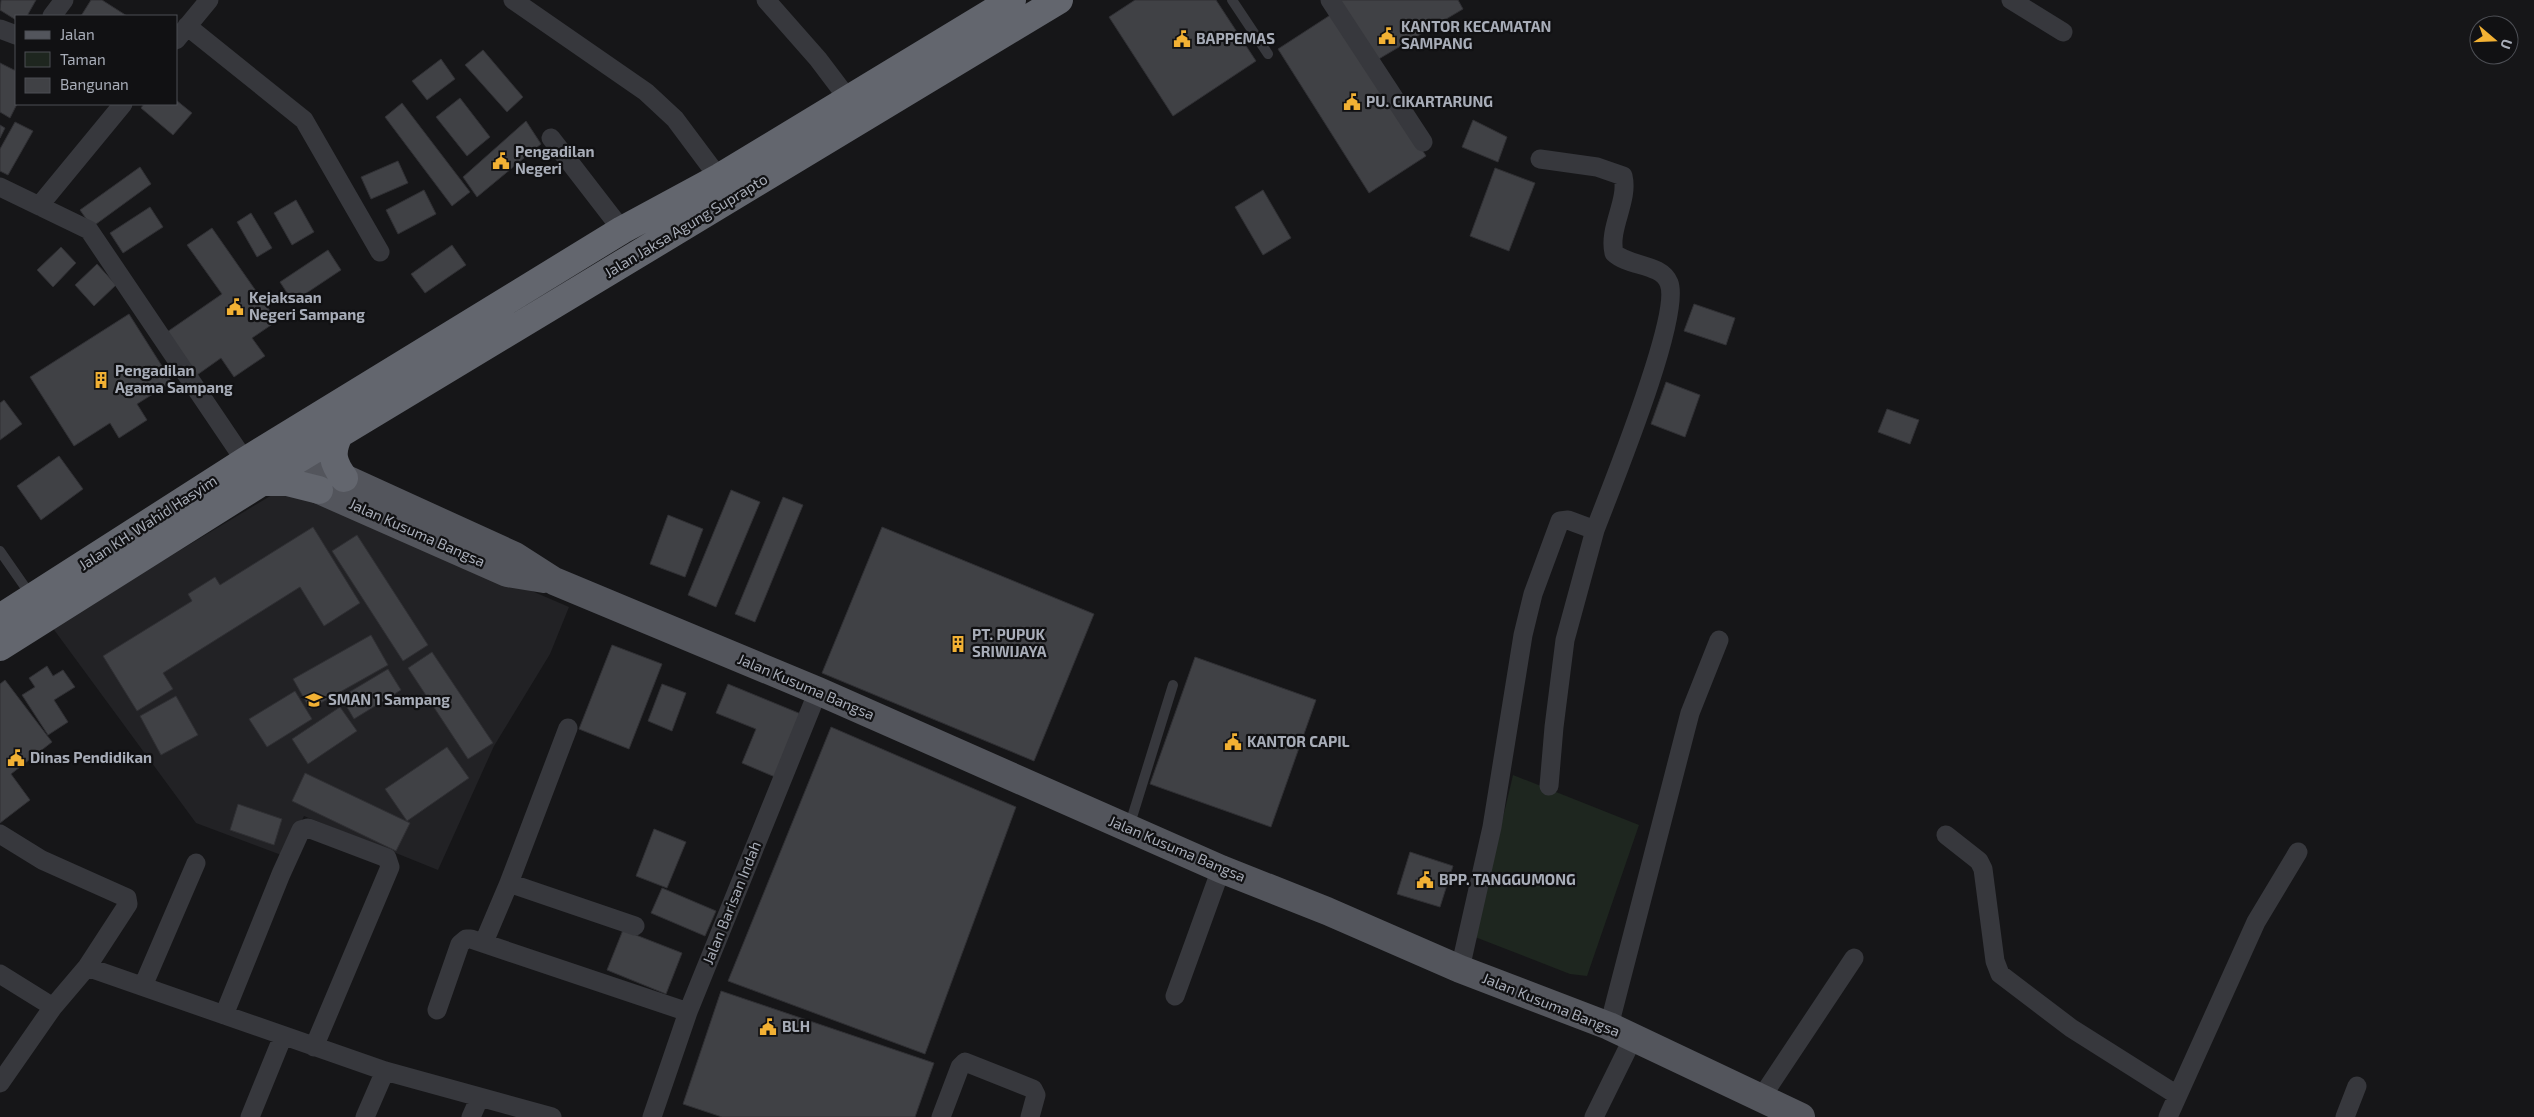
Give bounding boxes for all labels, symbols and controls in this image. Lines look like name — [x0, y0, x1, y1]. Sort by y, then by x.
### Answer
legend — [15, 15, 178, 105]
north arrow — [2469, 15, 2519, 65]
place label: KANTOR KECAMATAN SAMPANG — [1401, 17, 1551, 52]
text: Jalan — [60, 25, 95, 43]
public building icon: KANTOR KECAMATAN SAMPANG — [1377, 26, 1397, 46]
public building icon: BAPPEMAS — [1172, 29, 1192, 49]
place label: BAPPEMAS — [1196, 29, 1275, 47]
text: U — [2497, 37, 2516, 52]
text: Taman — [60, 50, 106, 68]
text: Bangunan — [60, 75, 129, 93]
public building icon: PU. CIKARTARUNG — [1342, 92, 1362, 112]
place label: PU. CIKARTARUNG — [1366, 92, 1493, 110]
place label: Pengadilan Negeri — [515, 142, 594, 177]
public building icon: Pengadilan Negeri — [491, 151, 511, 171]
street label: Jalan Jaksa Agung Suprapto — [601, 169, 770, 281]
place label: Kejaksaan Negeri Sampang — [249, 288, 365, 323]
public building icon: Kejaksaan Negeri Sampang — [225, 297, 245, 317]
place label: Pengadilan Agama Sampang — [115, 361, 233, 396]
building icon: Pengadilan Agama Sampang — [91, 370, 111, 390]
street label: Jalan KH. Wahid Hasyim — [75, 471, 220, 574]
street label: Jalan Kusuma Bangsa — [347, 494, 488, 570]
place label: PT. PUPUK SRIWIJAYA — [972, 625, 1047, 660]
building icon: PT. PUPUK SRIWIJAYA — [948, 634, 968, 654]
street label: Jalan Kusuma Bangsa — [735, 649, 877, 723]
school or university icon: SMAN 1 Sampang — [304, 690, 324, 710]
place label: SMAN 1 Sampang — [328, 690, 450, 708]
public building icon: KANTOR CAPIL — [1223, 732, 1243, 752]
place label: KANTOR CAPIL — [1247, 732, 1350, 750]
public building icon: Dinas Pendidikan — [6, 748, 26, 768]
place label: Dinas Pendidikan — [30, 748, 152, 766]
street label: Jalan Kusuma Bangsa — [1106, 811, 1248, 885]
street label: Jalan Barisan Indah — [698, 838, 764, 967]
public building icon: BPP. TANGGUMONG — [1415, 870, 1435, 890]
place label: BPP. TANGGUMONG — [1439, 870, 1576, 888]
street label: Jalan Kusuma Bangsa — [1480, 968, 1623, 1040]
public building icon: BLH — [758, 1017, 778, 1037]
place label: BLH — [782, 1017, 810, 1035]

